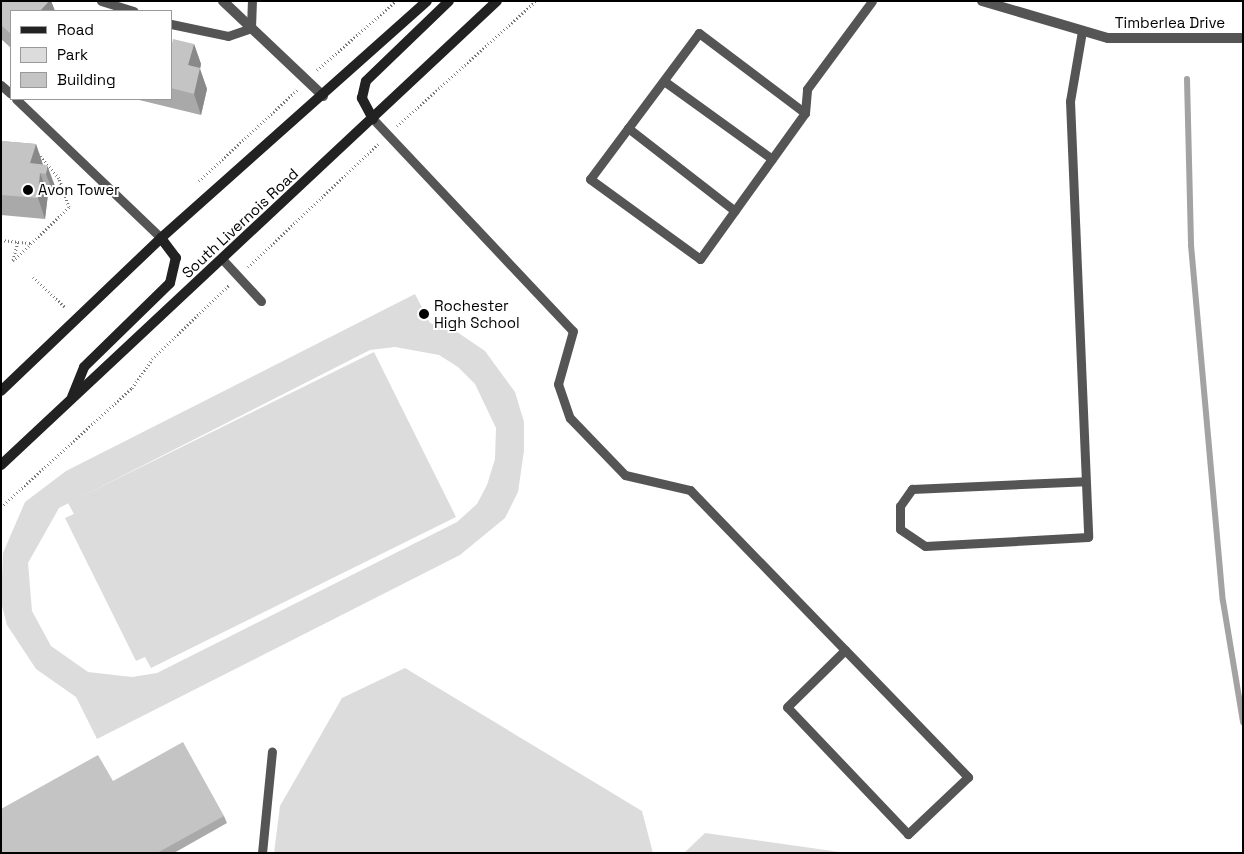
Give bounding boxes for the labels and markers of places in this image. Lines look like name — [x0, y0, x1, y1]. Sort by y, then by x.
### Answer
place label: Avon Tower — [38, 181, 120, 199]
marker: Avon Tower — [22, 184, 34, 196]
place label: Rochester High School — [434, 296, 520, 331]
marker: Rochester High School — [418, 308, 430, 320]

